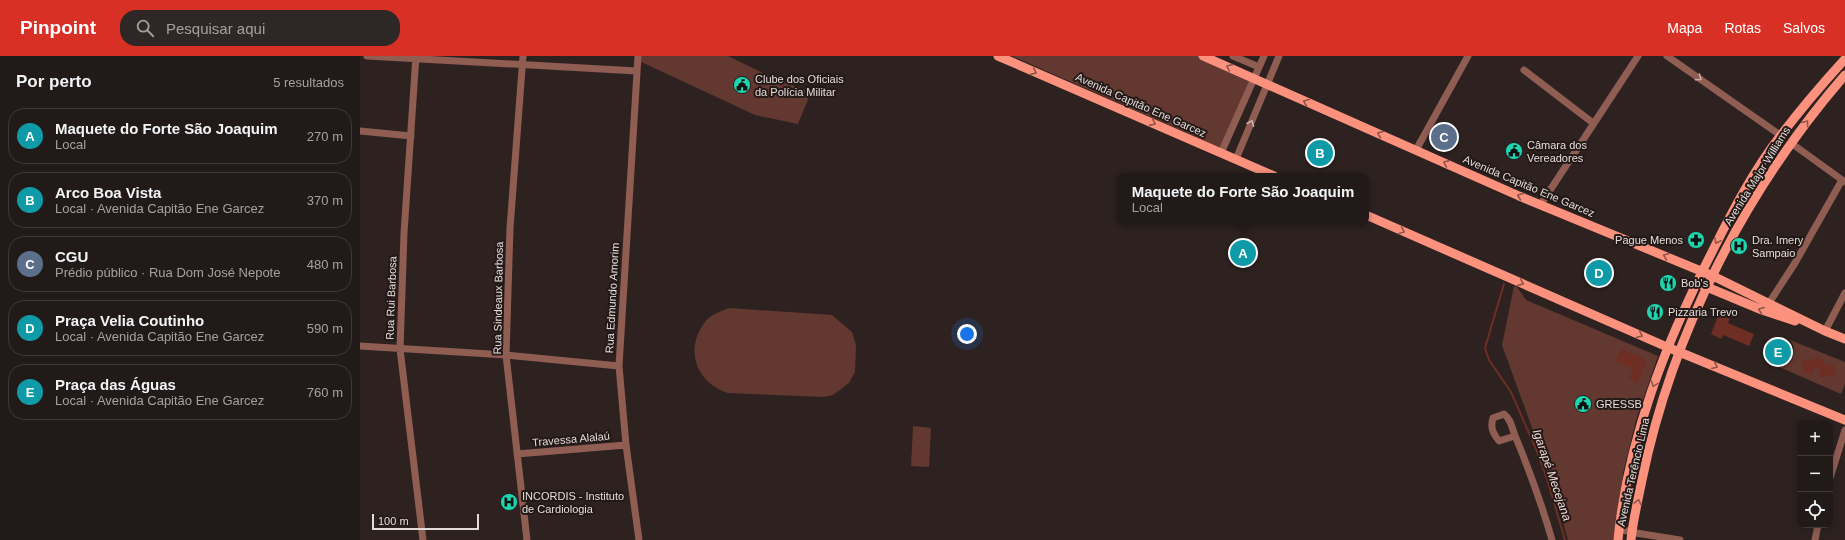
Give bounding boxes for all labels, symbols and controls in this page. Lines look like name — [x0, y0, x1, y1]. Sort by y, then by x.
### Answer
search box — [120, 10, 400, 46]
text: Pinpoint — [20, 17, 96, 38]
icon: search — [134, 17, 156, 39]
text: Pesquisar aqui — [166, 20, 265, 37]
text: Mapa — [1667, 20, 1702, 36]
text: Rotas — [1724, 20, 1761, 36]
text: Salvos — [1783, 20, 1825, 36]
one-way arrow — [1225, 64, 1233, 72]
one-way arrow — [1030, 67, 1037, 75]
street label: Avenida Capitão Ene Garcez — [1074, 71, 1208, 139]
text: Por perto — [16, 72, 92, 91]
place label: Clube dos Oficiais da Polícia Militar — [755, 73, 844, 98]
one-way arrow — [1695, 73, 1702, 81]
text: 5 resultados — [273, 75, 344, 90]
public building icon: Clube dos Oficiais da Polícia Militar — [732, 75, 752, 95]
one-way arrow — [1302, 99, 1310, 107]
one-way arrow — [1149, 119, 1156, 127]
text: Maquete do Forte São Joaquim — [55, 120, 278, 137]
one-way arrow — [1246, 120, 1254, 128]
one-way arrow — [1801, 120, 1809, 127]
pin: C — [1431, 122, 1457, 152]
street label: Avenida Major Williams — [1722, 124, 1793, 228]
text: A — [25, 129, 35, 144]
text: 270 m — [307, 129, 343, 144]
one-way arrow — [1377, 131, 1384, 139]
text: Local — [55, 137, 86, 152]
pin: B — [1307, 138, 1333, 168]
place label: Câmara dos Vereadores — [1527, 139, 1587, 164]
public building icon: Câmara dos Vereadores — [1504, 141, 1524, 161]
street label: Avenida Capitão Ene Garcez — [1461, 153, 1597, 219]
one-way arrow — [1443, 160, 1451, 168]
popup — [1117, 173, 1369, 225]
text: Maquete do Forte São Joaquim — [1132, 183, 1354, 200]
text: Arco Boa Vista — [55, 184, 161, 201]
text: B — [25, 193, 35, 208]
text: 370 m — [307, 193, 343, 208]
one-way arrow — [1516, 193, 1524, 201]
text: Local — [1132, 200, 1163, 215]
text: Local · Avenida Capitão Ene Garcez — [55, 201, 264, 216]
one-way arrow — [1397, 226, 1405, 234]
pharmacy icon: Pague Menos — [1686, 230, 1706, 250]
place label: Pague Menos — [1615, 234, 1683, 246]
place label: Dra. Imery Sampaio — [1752, 234, 1804, 259]
hospital icon: Dra. Imery Sampaio — [1729, 236, 1749, 256]
one-way arrow — [1714, 237, 1722, 244]
pin: A — [1230, 238, 1256, 268]
street label: Rua Sindeaux Barbosa — [491, 240, 505, 355]
street label: Rua Edmundo Amorim — [603, 242, 621, 354]
text: CGU — [55, 248, 88, 265]
one-way arrow — [1662, 253, 1670, 261]
street label: Rua Rui Barbosa — [384, 255, 398, 340]
text: C — [25, 257, 35, 272]
text: 480 m — [307, 257, 343, 272]
pin: D — [1586, 258, 1612, 288]
text: Prédio público · Rua Dom José Nepote — [55, 265, 280, 280]
restaurant icon: Bob's — [1658, 273, 1678, 293]
place label: Bob's — [1681, 277, 1709, 289]
one-way arrow — [1517, 278, 1524, 286]
restaurant icon: Pizzaria Trevo — [1645, 302, 1665, 322]
place label: Pizzaria Trevo — [1668, 306, 1738, 318]
one-way arrow — [1758, 306, 1765, 314]
text: Praça Velia Coutinho — [55, 312, 204, 329]
text: D — [25, 321, 35, 336]
text: 590 m — [307, 321, 343, 336]
your location — [957, 324, 977, 344]
text: Local · Avenida Capitão Ene Garcez — [55, 329, 264, 344]
one-way arrow — [1636, 331, 1643, 339]
pin: E — [1765, 337, 1791, 367]
one-way arrow — [1711, 361, 1719, 369]
text: Praça das Águas — [55, 376, 176, 393]
one-way arrow — [1650, 380, 1658, 387]
text: E — [26, 385, 34, 400]
text: 760 m — [307, 385, 343, 400]
text: Local · Avenida Capitão Ene Garcez — [55, 393, 264, 408]
public building icon: GRESSB — [1573, 394, 1593, 414]
place label: GRESSB — [1596, 398, 1642, 410]
street label: Avenida Terêncio Lima — [1615, 416, 1652, 527]
map controls — [1797, 420, 1833, 528]
button: + — [1797, 420, 1833, 456]
water label: Igarapé Mecejana — [1530, 427, 1574, 523]
street label: Travessa Alalaú — [532, 430, 610, 448]
button: − — [1797, 456, 1833, 492]
place label: INCORDIS - Instituto de Cardiologia — [522, 490, 624, 515]
hospital icon: INCORDIS - Instituto de Cardiologia — [499, 492, 519, 512]
button: locate — [1797, 492, 1833, 528]
one-way arrow — [1633, 499, 1641, 505]
scale bar — [372, 512, 479, 531]
text: 100 m — [378, 515, 409, 527]

